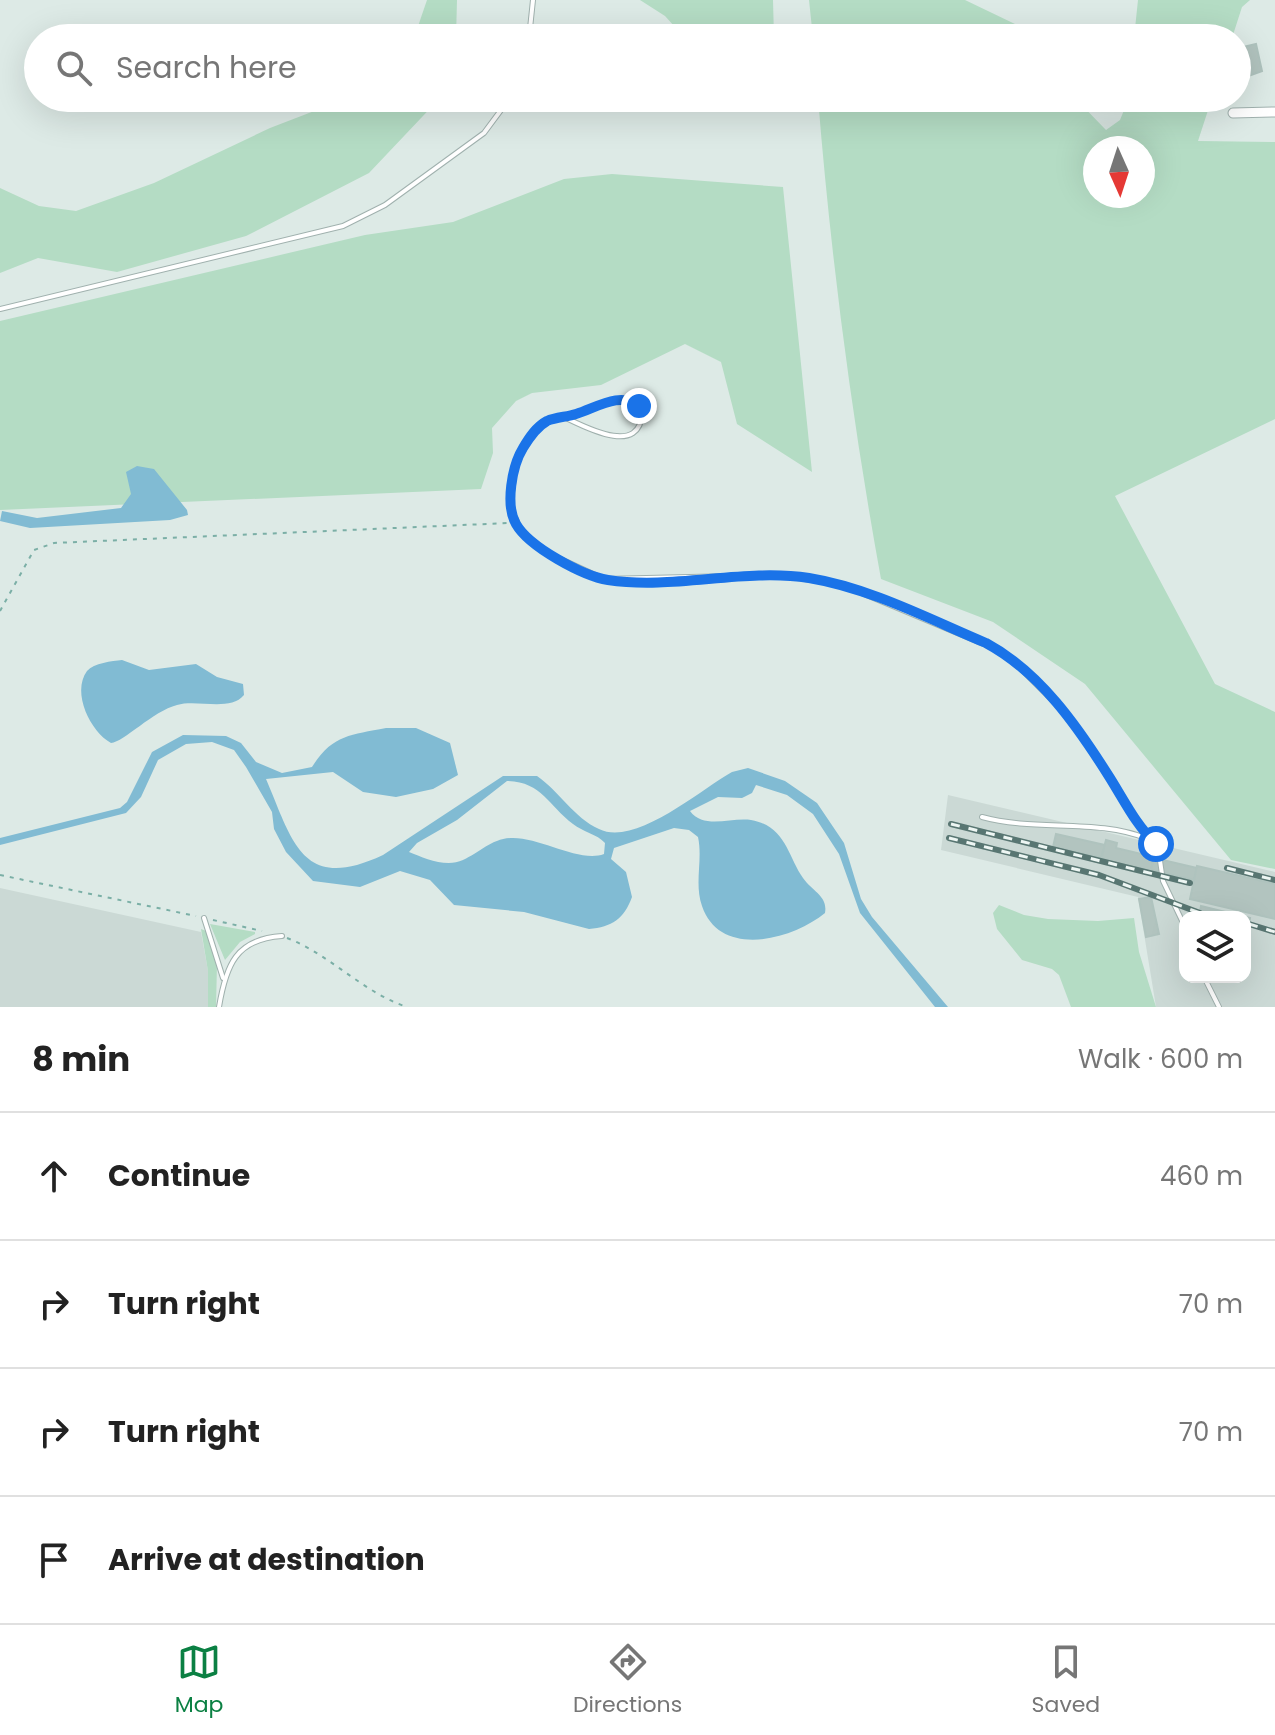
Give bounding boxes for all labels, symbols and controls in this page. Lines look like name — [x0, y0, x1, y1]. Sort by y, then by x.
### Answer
search box — [24, 24, 1251, 112]
icon: search — [52, 46, 96, 90]
text: Search here — [116, 46, 297, 89]
north arrow — [1083, 136, 1155, 208]
route end — [621, 388, 657, 424]
route start — [1138, 826, 1174, 862]
map controls — [1179, 911, 1251, 983]
button: layers — [1179, 911, 1251, 983]
text: 8 min — [32, 1035, 130, 1083]
text: Walk · 600 m — [1078, 1041, 1243, 1077]
icon: ahead — [32, 1154, 76, 1198]
text: Continue — [108, 1154, 250, 1197]
text: 460 m — [1160, 1158, 1243, 1194]
icon: right — [32, 1282, 76, 1326]
text: Turn right — [108, 1282, 260, 1325]
text: 70 m — [1179, 1286, 1243, 1322]
icon: right — [32, 1410, 76, 1454]
text: Turn right — [108, 1410, 260, 1453]
text: 70 m — [1179, 1414, 1243, 1450]
icon: arrive — [32, 1538, 76, 1582]
text: Arrive at destination — [108, 1538, 425, 1581]
tab: Map — [175, 1640, 223, 1721]
tab: Directions — [573, 1640, 682, 1721]
tab: Saved — [1032, 1640, 1100, 1721]

